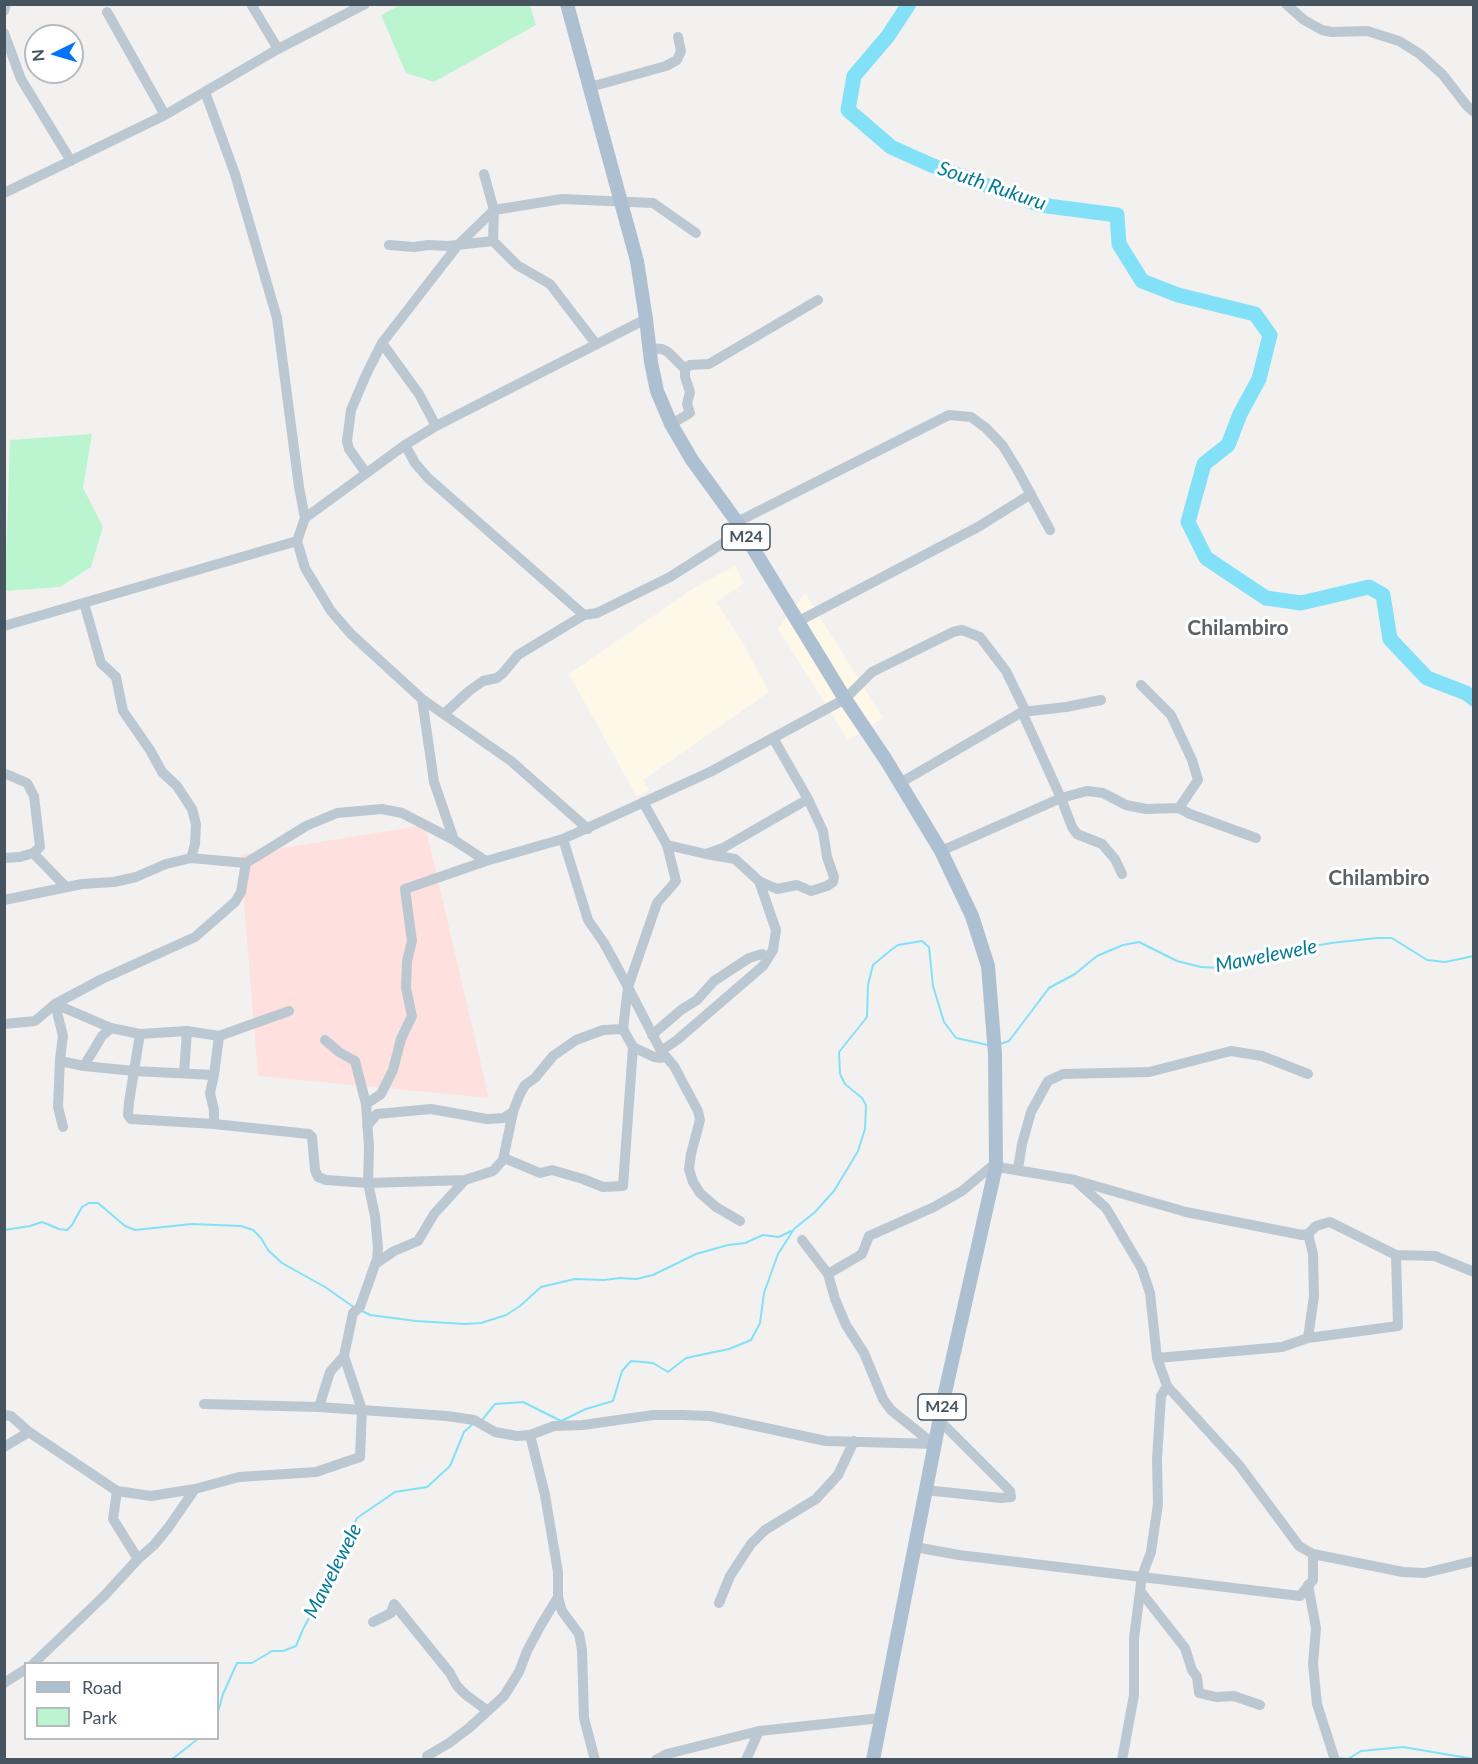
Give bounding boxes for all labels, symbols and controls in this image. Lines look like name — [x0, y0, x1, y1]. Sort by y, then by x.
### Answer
north arrow — [24, 24, 84, 84]
text: N — [28, 48, 48, 62]
water label: South Rukuru — [935, 156, 1049, 216]
road number: M24 — [722, 524, 770, 550]
district label: Chilambiro — [1187, 615, 1289, 641]
district label: Chilambiro — [1328, 865, 1430, 891]
water label: Mawelewele — [1213, 934, 1319, 978]
road number: M24 — [918, 1394, 966, 1420]
water label: Mawelewele — [299, 1520, 367, 1622]
legend — [24, 1662, 219, 1740]
text: Road — [82, 1676, 122, 1698]
text: Park — [82, 1706, 117, 1728]

